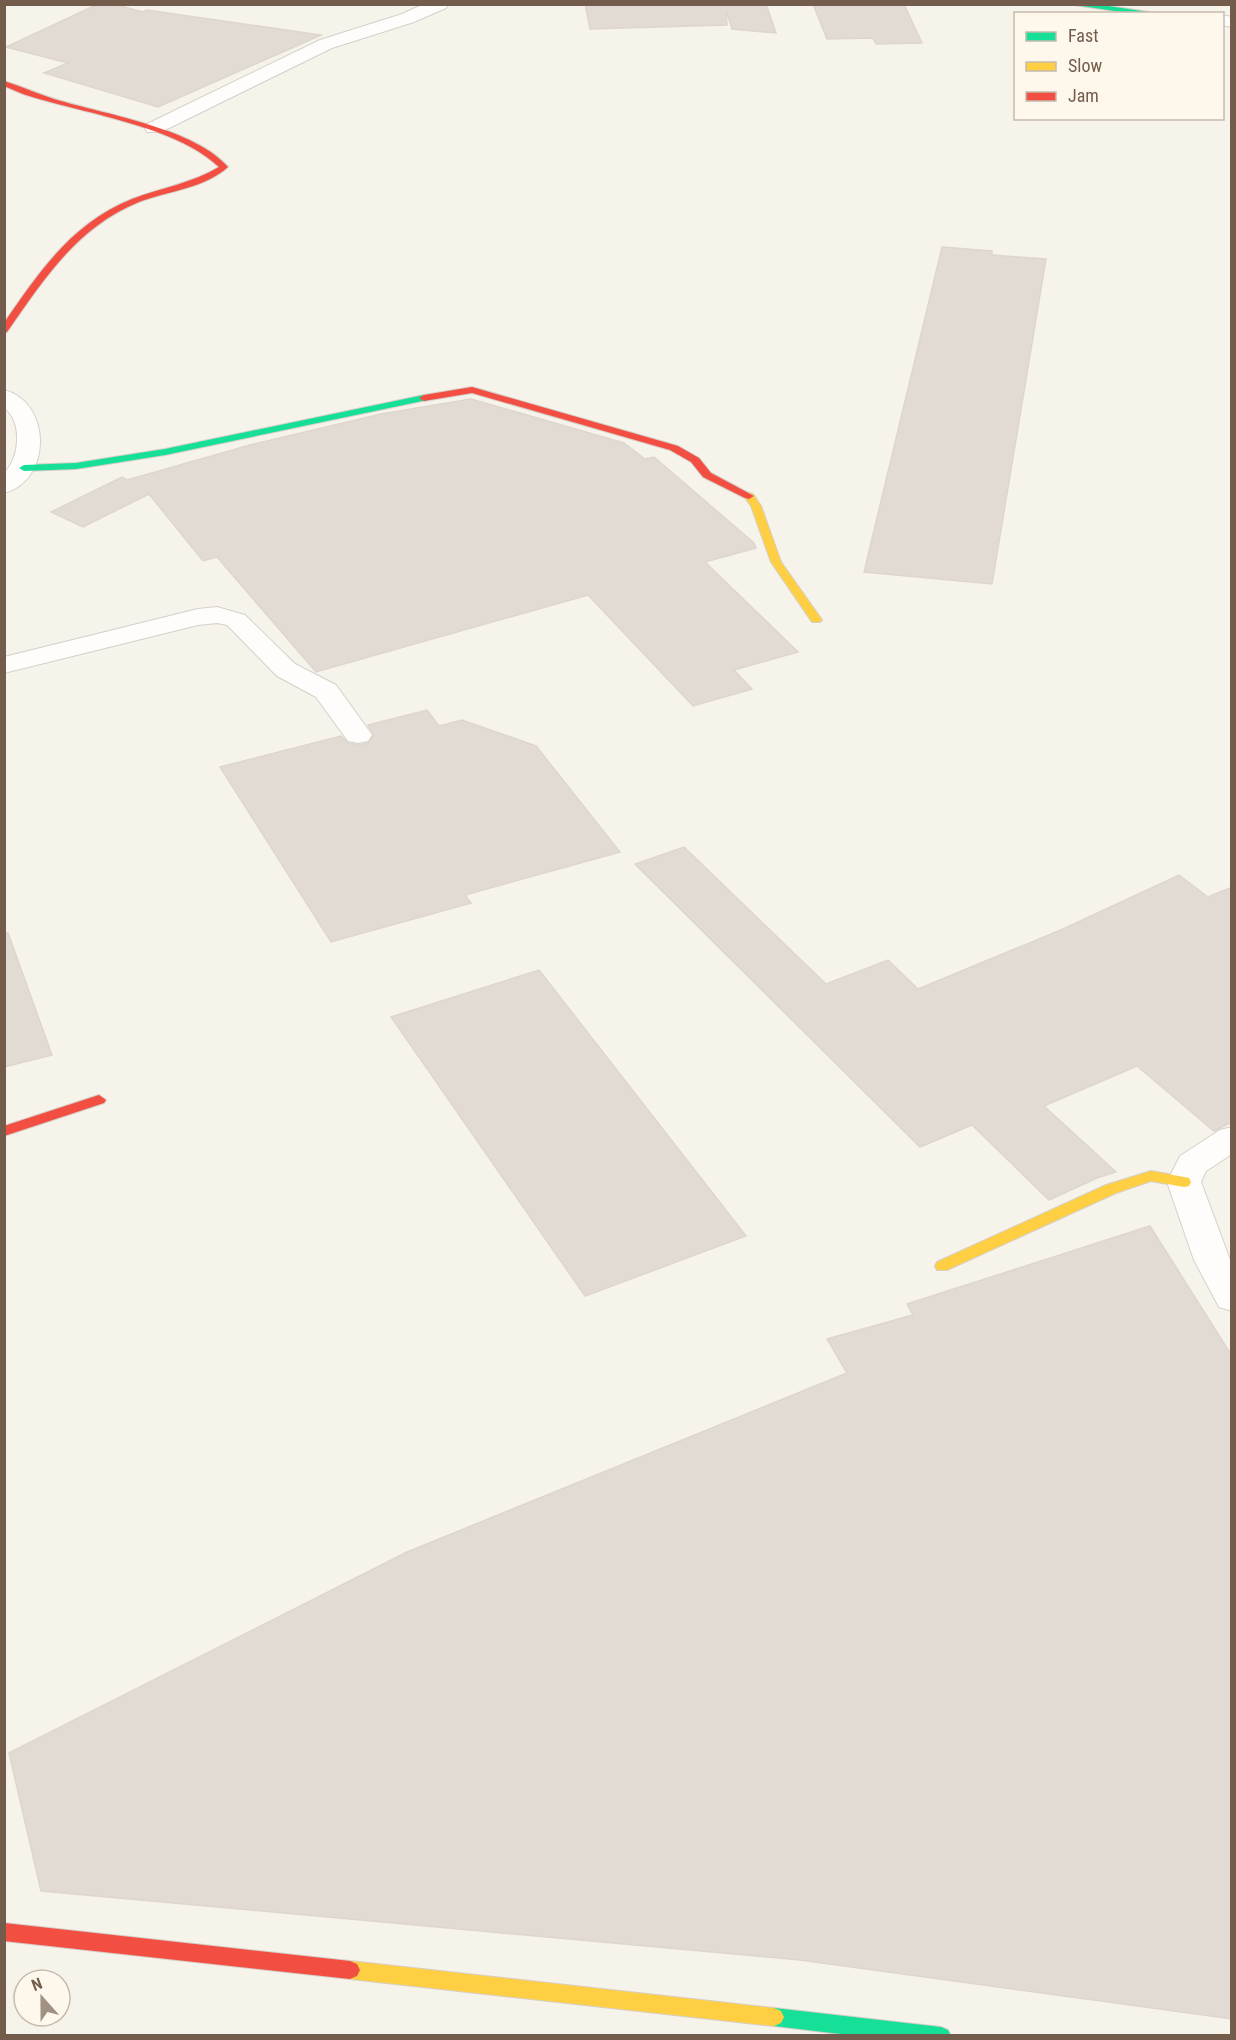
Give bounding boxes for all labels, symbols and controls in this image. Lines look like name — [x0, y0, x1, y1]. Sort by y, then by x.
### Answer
legend — [1014, 12, 1224, 120]
text: Fast — [1068, 25, 1099, 46]
text: Slow — [1068, 55, 1103, 76]
text: Jam — [1068, 85, 1099, 106]
north arrow — [12, 1968, 72, 2028]
text: N — [29, 1974, 45, 1995]

